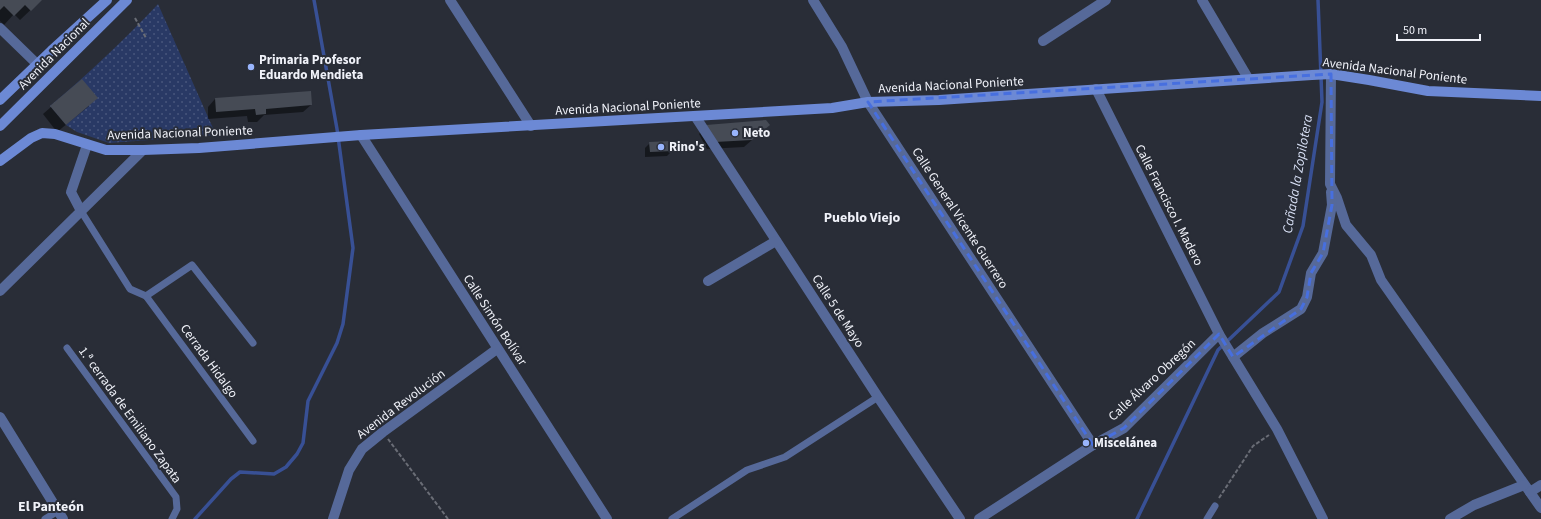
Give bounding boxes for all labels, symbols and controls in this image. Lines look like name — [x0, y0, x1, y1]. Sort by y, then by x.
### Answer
street label: Avenida Nacional — [14, 14, 94, 94]
scale bar — [1397, 16, 1480, 42]
text: 50 m — [1403, 22, 1427, 39]
place label: Primaria Profesor Eduardo Mendieta — [259, 51, 363, 84]
street label: Avenida Nacional Poniente — [1322, 53, 1468, 89]
marker: Primaria Profesor Eduardo Mendieta — [246, 62, 256, 72]
street label: Avenida Nacional Poniente — [878, 72, 1024, 98]
street label: Avenida Nacional Poniente — [555, 94, 701, 120]
water label: Cañada la Zopilotera — [1278, 113, 1318, 235]
street label: Avenida Nacional Poniente — [107, 121, 253, 145]
place label: Neto — [743, 124, 770, 142]
marker: Neto — [730, 128, 740, 138]
place label: Rino's — [669, 138, 705, 156]
street label: Calle Francisco I. Madero — [1131, 141, 1207, 269]
marker: Rino's — [656, 142, 666, 152]
street label: Calle General Vicente Guerrero — [908, 144, 1012, 292]
district label: Pueblo Viejo — [824, 208, 901, 228]
street label: Calle Simón Bolívar — [459, 271, 532, 370]
street label: Calle 5 de Mayo — [808, 271, 868, 351]
street label: Cerrada Hidalgo — [176, 320, 242, 402]
street label: Calle Álvaro Obregón — [1104, 335, 1200, 425]
street label: 1.ª cerrada de Emiliano Zapata — [74, 343, 186, 487]
street label: Avenida Revolución — [353, 365, 449, 443]
place label: Miscelánea — [1094, 434, 1157, 452]
marker: Miscelánea — [1081, 438, 1091, 448]
district label: El Panteón — [18, 497, 84, 517]

